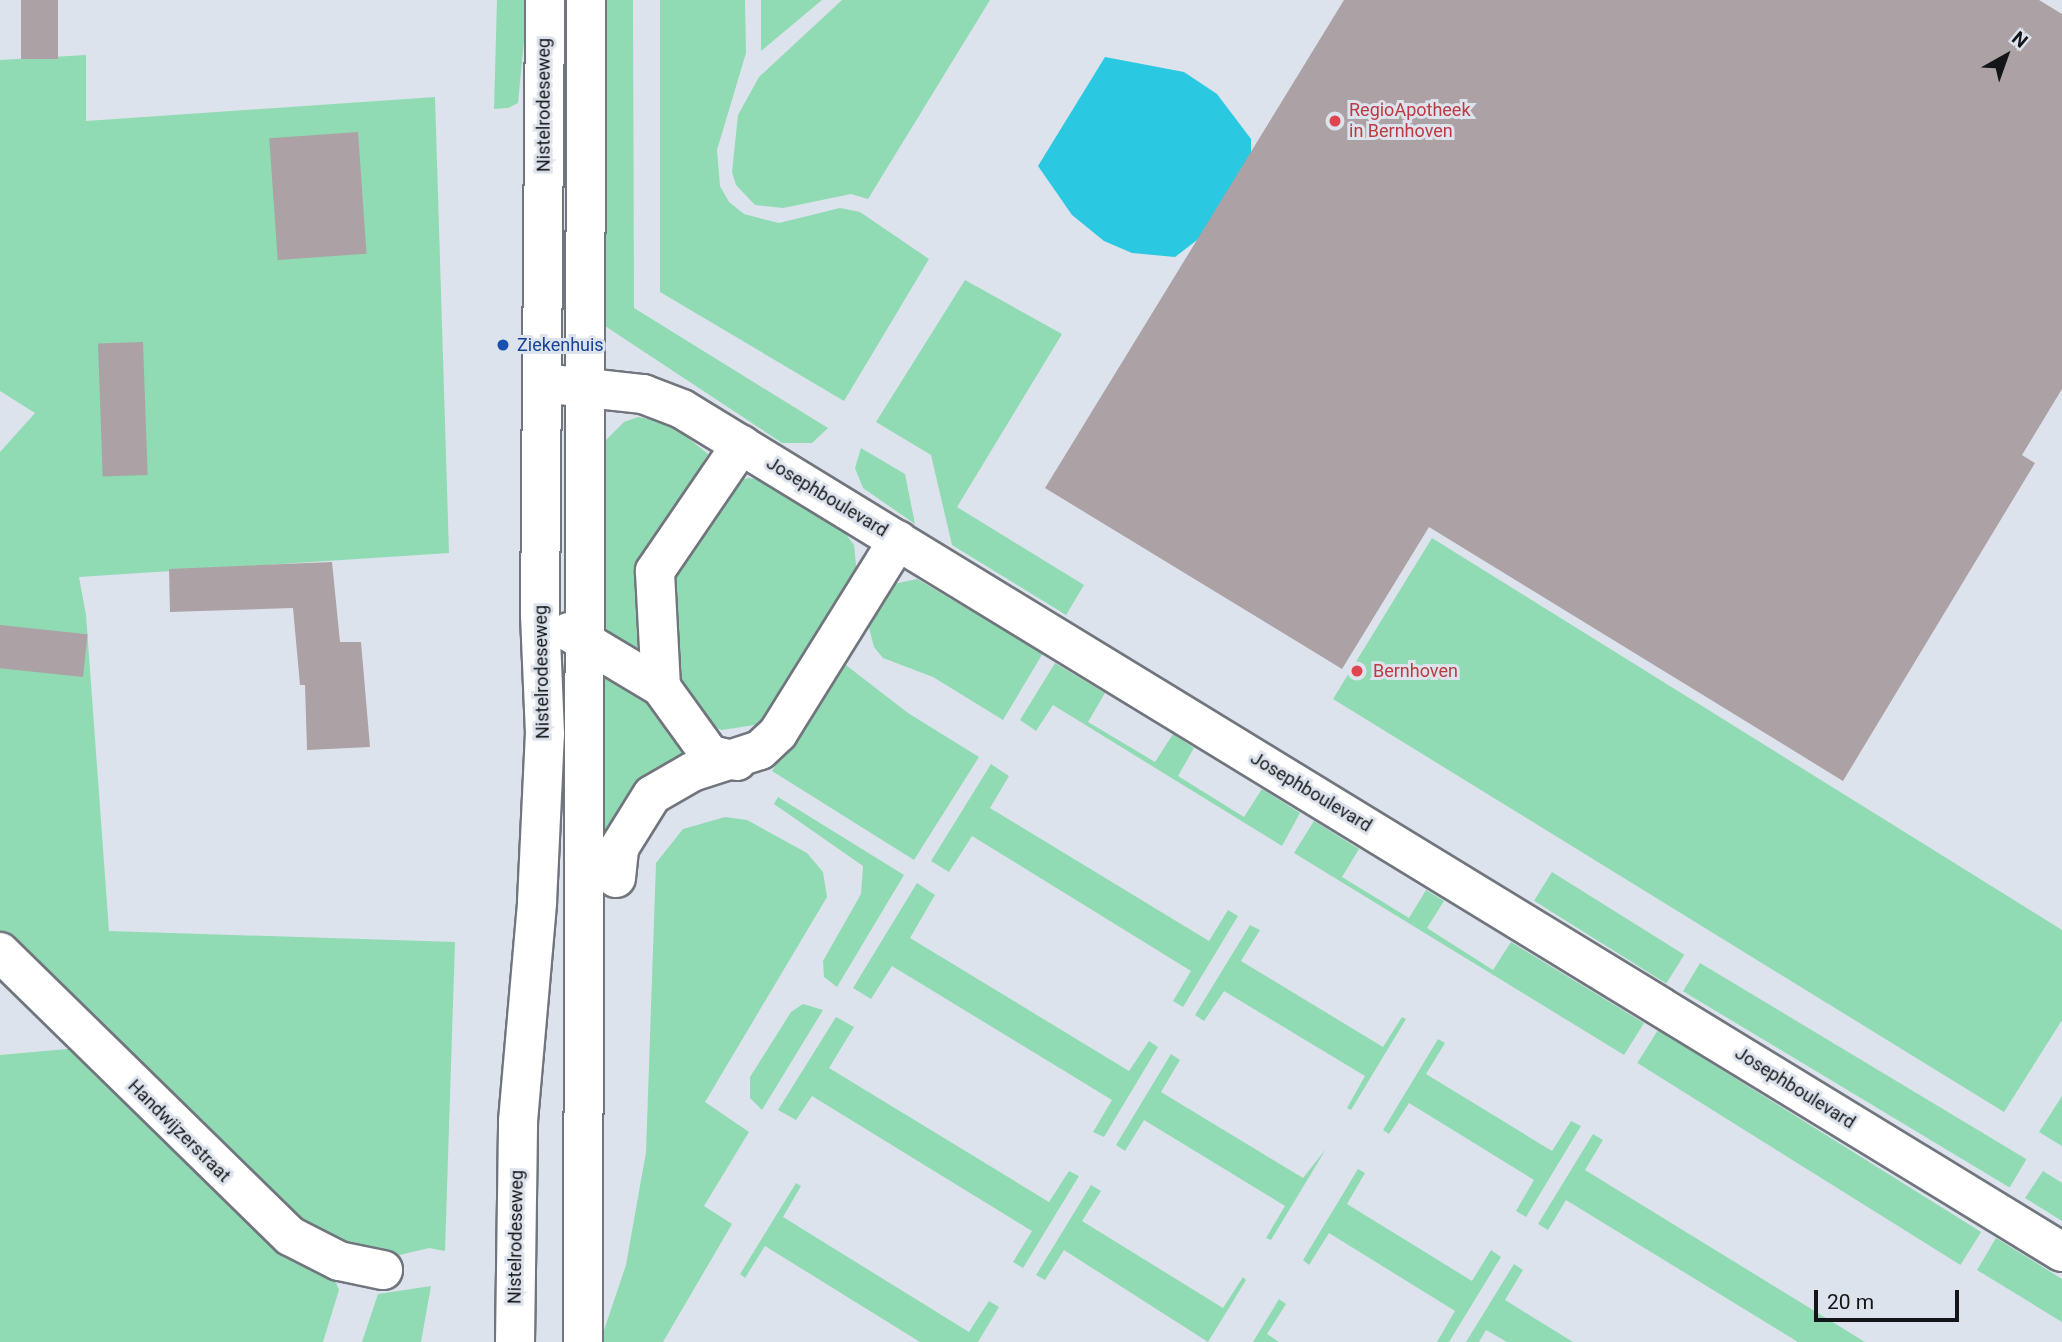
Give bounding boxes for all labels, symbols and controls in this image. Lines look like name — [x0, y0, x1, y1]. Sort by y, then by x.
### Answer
north arrow — [1971, 21, 2041, 91]
text: N — [2007, 26, 2032, 53]
street label: Nistelrodeseweg — [533, 38, 555, 172]
place label: RegioApotheek in Bernhoven — [1349, 100, 1471, 142]
marker: RegioApotheek in Bernhoven — [1327, 113, 1343, 129]
place label: Ziekenhuis — [517, 334, 604, 356]
marker: Ziekenhuis — [495, 337, 511, 353]
street label: Josephboulevard — [762, 452, 892, 542]
street label: Nistelrodeseweg — [530, 605, 554, 739]
place label: Bernhoven — [1373, 660, 1458, 682]
marker: Bernhoven — [1347, 661, 1367, 681]
street label: Josephboulevard — [1246, 747, 1376, 837]
street label: Josephboulevard — [1731, 1042, 1859, 1134]
street label: Handwijzerstraat — [123, 1075, 235, 1187]
street label: Nistelrodeseweg — [504, 1170, 528, 1304]
scale bar — [1817, 1276, 1962, 1320]
text: 20 m — [1827, 1290, 1874, 1314]

